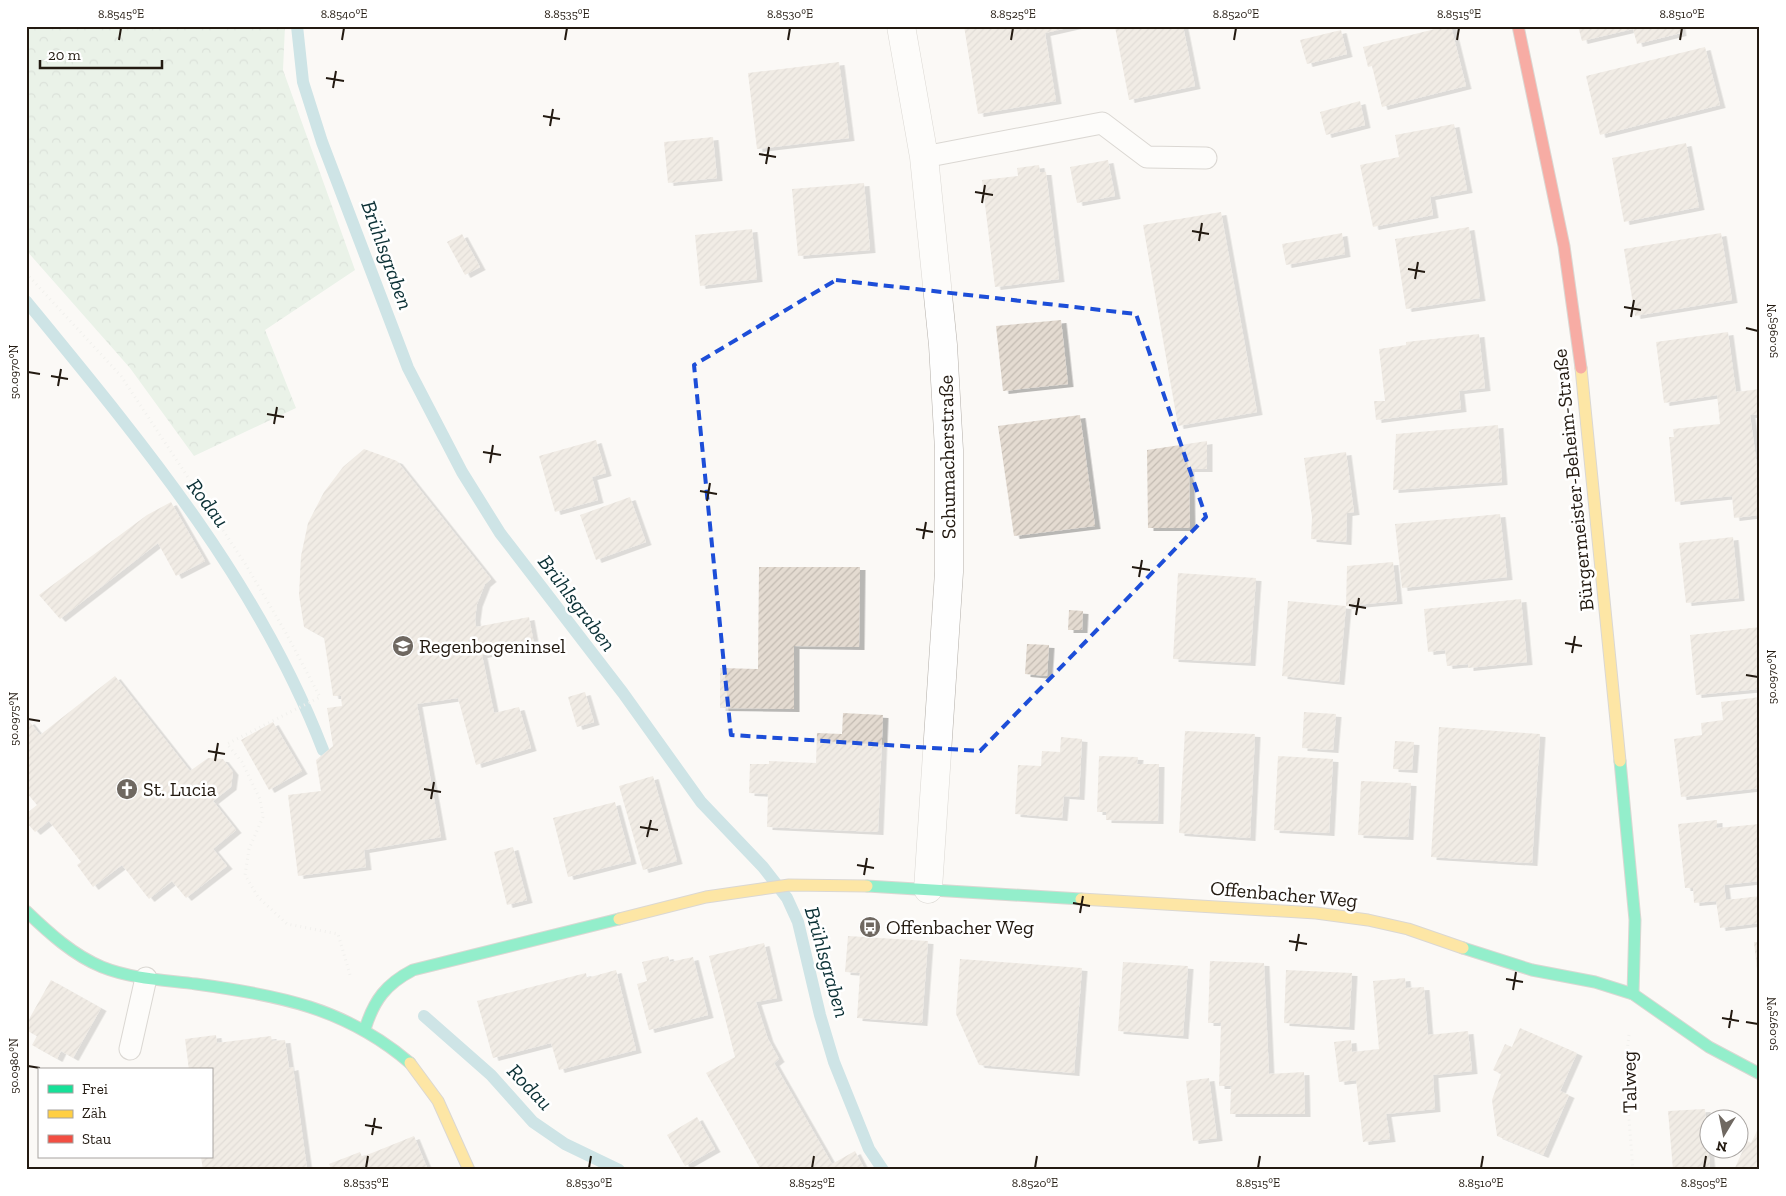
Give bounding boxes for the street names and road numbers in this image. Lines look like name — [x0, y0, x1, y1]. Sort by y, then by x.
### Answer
street label: Bürgermeister-Beheim-Straße — [1547, 348, 1599, 612]
street label: Schumacherstraße — [934, 375, 960, 539]
street label: Offenbacher Weg — [1209, 876, 1359, 912]
street label: Talweg — [1616, 1051, 1642, 1113]

